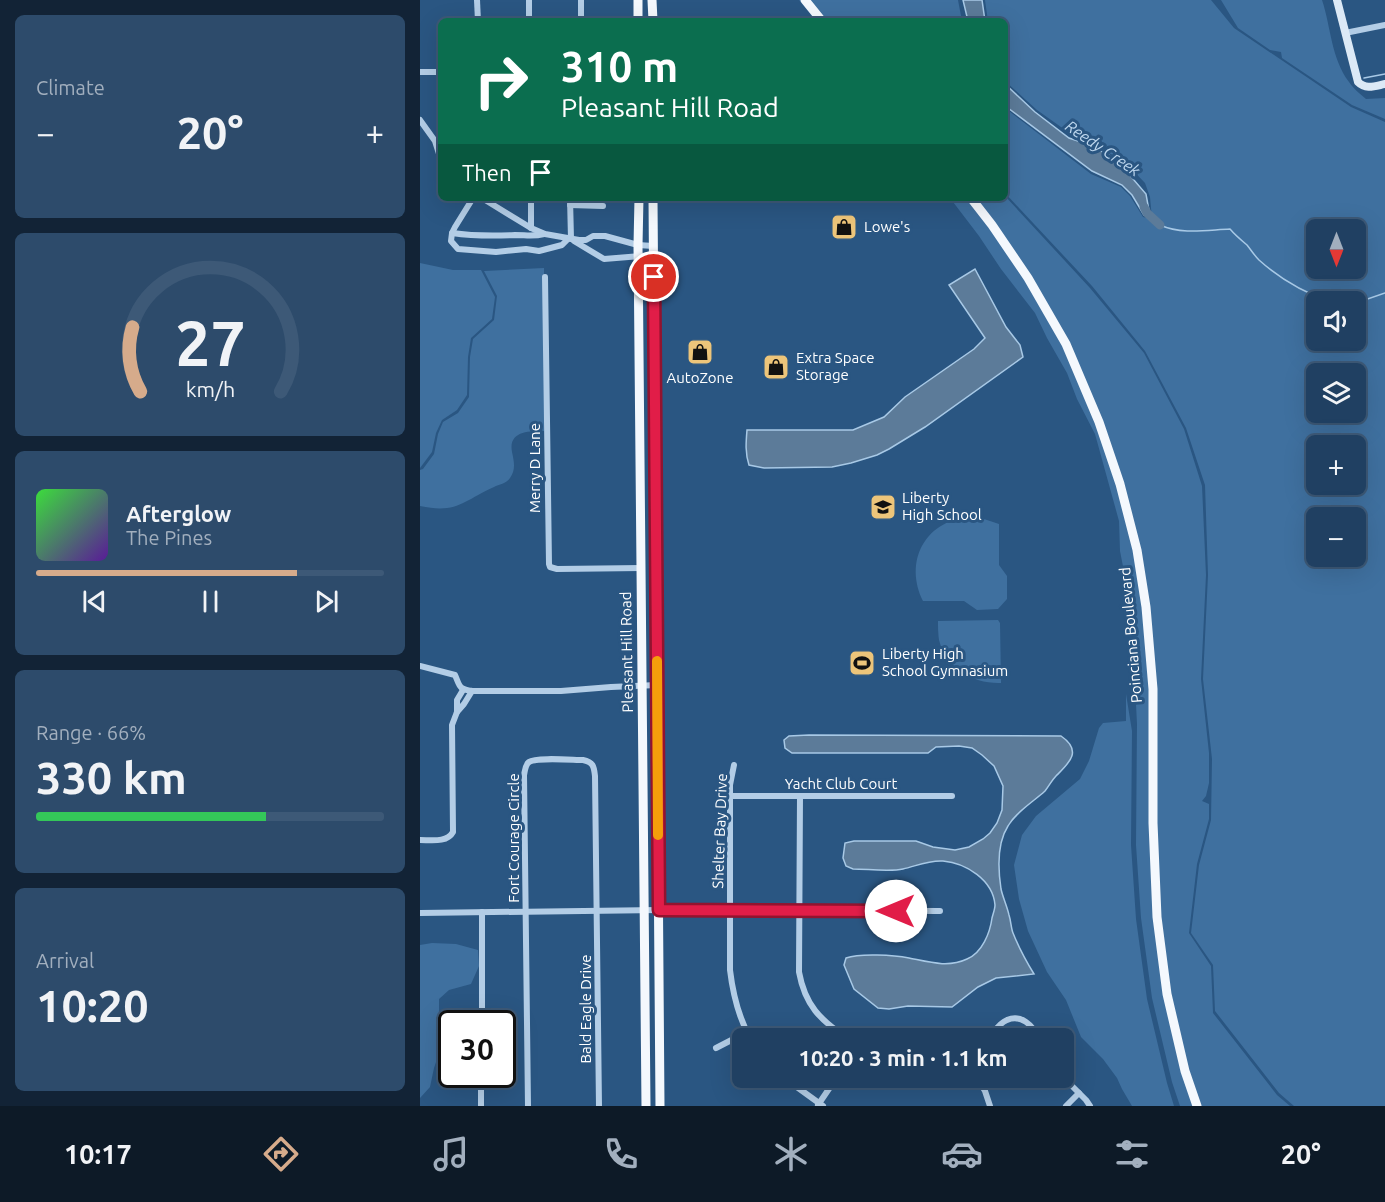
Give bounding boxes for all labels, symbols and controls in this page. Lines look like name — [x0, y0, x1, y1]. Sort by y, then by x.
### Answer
icon: right — [462, 42, 540, 120]
text: 310 m — [561, 43, 678, 90]
text: Climate — [36, 76, 105, 99]
text: Pleasant Hill Road — [561, 92, 779, 122]
text: 20° — [177, 107, 243, 158]
text: − — [36, 114, 55, 151]
text: + — [365, 114, 384, 151]
water label: Reedy Creek — [1062, 116, 1144, 180]
icon: arrive — [524, 156, 557, 189]
text: Then — [462, 160, 512, 185]
shop icon: Lowe's — [829, 212, 859, 242]
place label: Lowe's — [864, 218, 910, 235]
north arrow — [1306, 219, 1366, 279]
map controls — [1306, 219, 1366, 567]
pin — [628, 251, 679, 302]
icon: arrive — [637, 260, 670, 293]
button: sound — [1306, 291, 1366, 351]
text: 27 — [175, 308, 245, 378]
shop icon: AutoZone — [685, 337, 715, 367]
place label: Extra Space Storage — [796, 349, 874, 383]
shop icon: Extra Space Storage — [761, 352, 791, 382]
button: layers — [1306, 363, 1366, 423]
place label: AutoZone — [667, 369, 733, 386]
text: km/h — [185, 377, 235, 401]
street label: Merry D Lane — [526, 423, 543, 513]
button: + — [1306, 435, 1366, 495]
place label: Liberty High School — [902, 489, 982, 523]
school or university icon: Liberty High School — [868, 492, 898, 522]
text: Afterglow — [126, 501, 231, 526]
button: − — [1306, 507, 1366, 567]
text: The Pines — [126, 526, 212, 549]
street label: Poinciana Boulevard — [1116, 566, 1145, 704]
icon: previous — [78, 585, 111, 618]
icon: pause — [194, 585, 227, 618]
icon: next — [310, 585, 343, 618]
street label: Pleasant Hill Road — [617, 591, 636, 713]
place label: Liberty High School Gymnasium — [882, 645, 1008, 679]
sports icon: Liberty High School Gymnasium — [847, 648, 877, 678]
text: Range · 66% — [36, 721, 146, 744]
text: 330 km — [36, 752, 187, 803]
street label: Fort Courage Circle — [505, 773, 522, 903]
street label: Shelter Bay Drive — [709, 773, 730, 889]
street label: Yacht Club Court — [785, 775, 897, 792]
position arrow — [864, 879, 928, 943]
text: Arrival — [36, 949, 94, 972]
street label: Bald Eagle Drive — [577, 954, 594, 1064]
text: 10:20 — [36, 980, 149, 1031]
speed limit sign: 30 — [438, 1010, 516, 1088]
text: 10:20 · 3 min · 1.1 km — [798, 1045, 1008, 1070]
icon: directions — [260, 1133, 302, 1175]
icon: music — [430, 1133, 472, 1175]
icon: phone — [600, 1133, 642, 1175]
icon: climate — [770, 1133, 812, 1175]
icon: car — [941, 1133, 983, 1175]
icon: filters — [1111, 1133, 1153, 1175]
text: 10:17 — [64, 1139, 132, 1169]
text: 20° — [1281, 1139, 1321, 1169]

